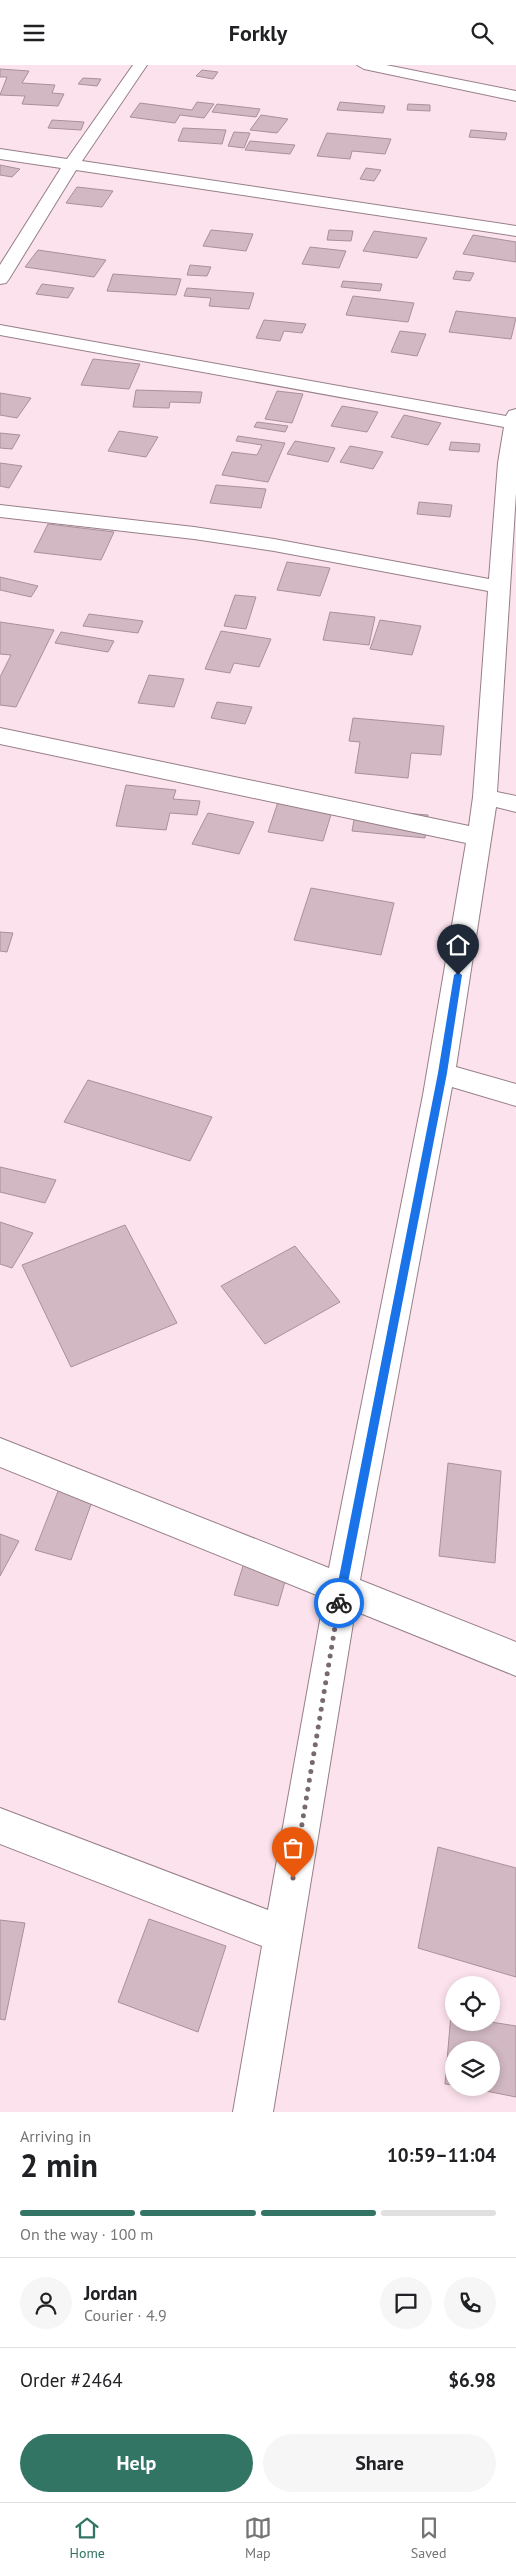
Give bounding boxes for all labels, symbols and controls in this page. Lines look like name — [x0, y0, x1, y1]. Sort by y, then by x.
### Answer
icon: menu — [20, 19, 48, 47]
text: Forkly — [229, 19, 287, 47]
icon: search — [468, 19, 496, 47]
pin — [437, 924, 479, 975]
icon: home — [444, 931, 472, 959]
courier — [314, 1578, 364, 1628]
icon: bike — [325, 1589, 353, 1617]
pin — [272, 1827, 314, 1878]
icon: bag — [279, 1834, 307, 1862]
map controls — [445, 1976, 500, 2096]
button: locate — [445, 1976, 500, 2031]
button: layers — [445, 2041, 500, 2096]
text: Arriving in — [20, 2126, 91, 2146]
text: 10:59–11:04 — [387, 2143, 496, 2167]
text: 2 min — [20, 2144, 98, 2186]
text: On the way · 100 m — [20, 2224, 153, 2244]
button: person — [20, 2277, 72, 2329]
button: chat — [380, 2277, 432, 2329]
button: phone — [444, 2277, 496, 2329]
text: Jordan — [84, 2281, 137, 2305]
text: Courier · 4.9 — [84, 2305, 167, 2325]
text: Order #2464 — [20, 2368, 123, 2392]
text: $6.98 — [448, 2368, 496, 2392]
button: Help — [20, 2434, 253, 2492]
button: Share — [263, 2434, 496, 2492]
tab: Home — [69, 2514, 105, 2562]
tab: Map — [244, 2514, 272, 2562]
tab: Saved — [411, 2514, 446, 2562]

